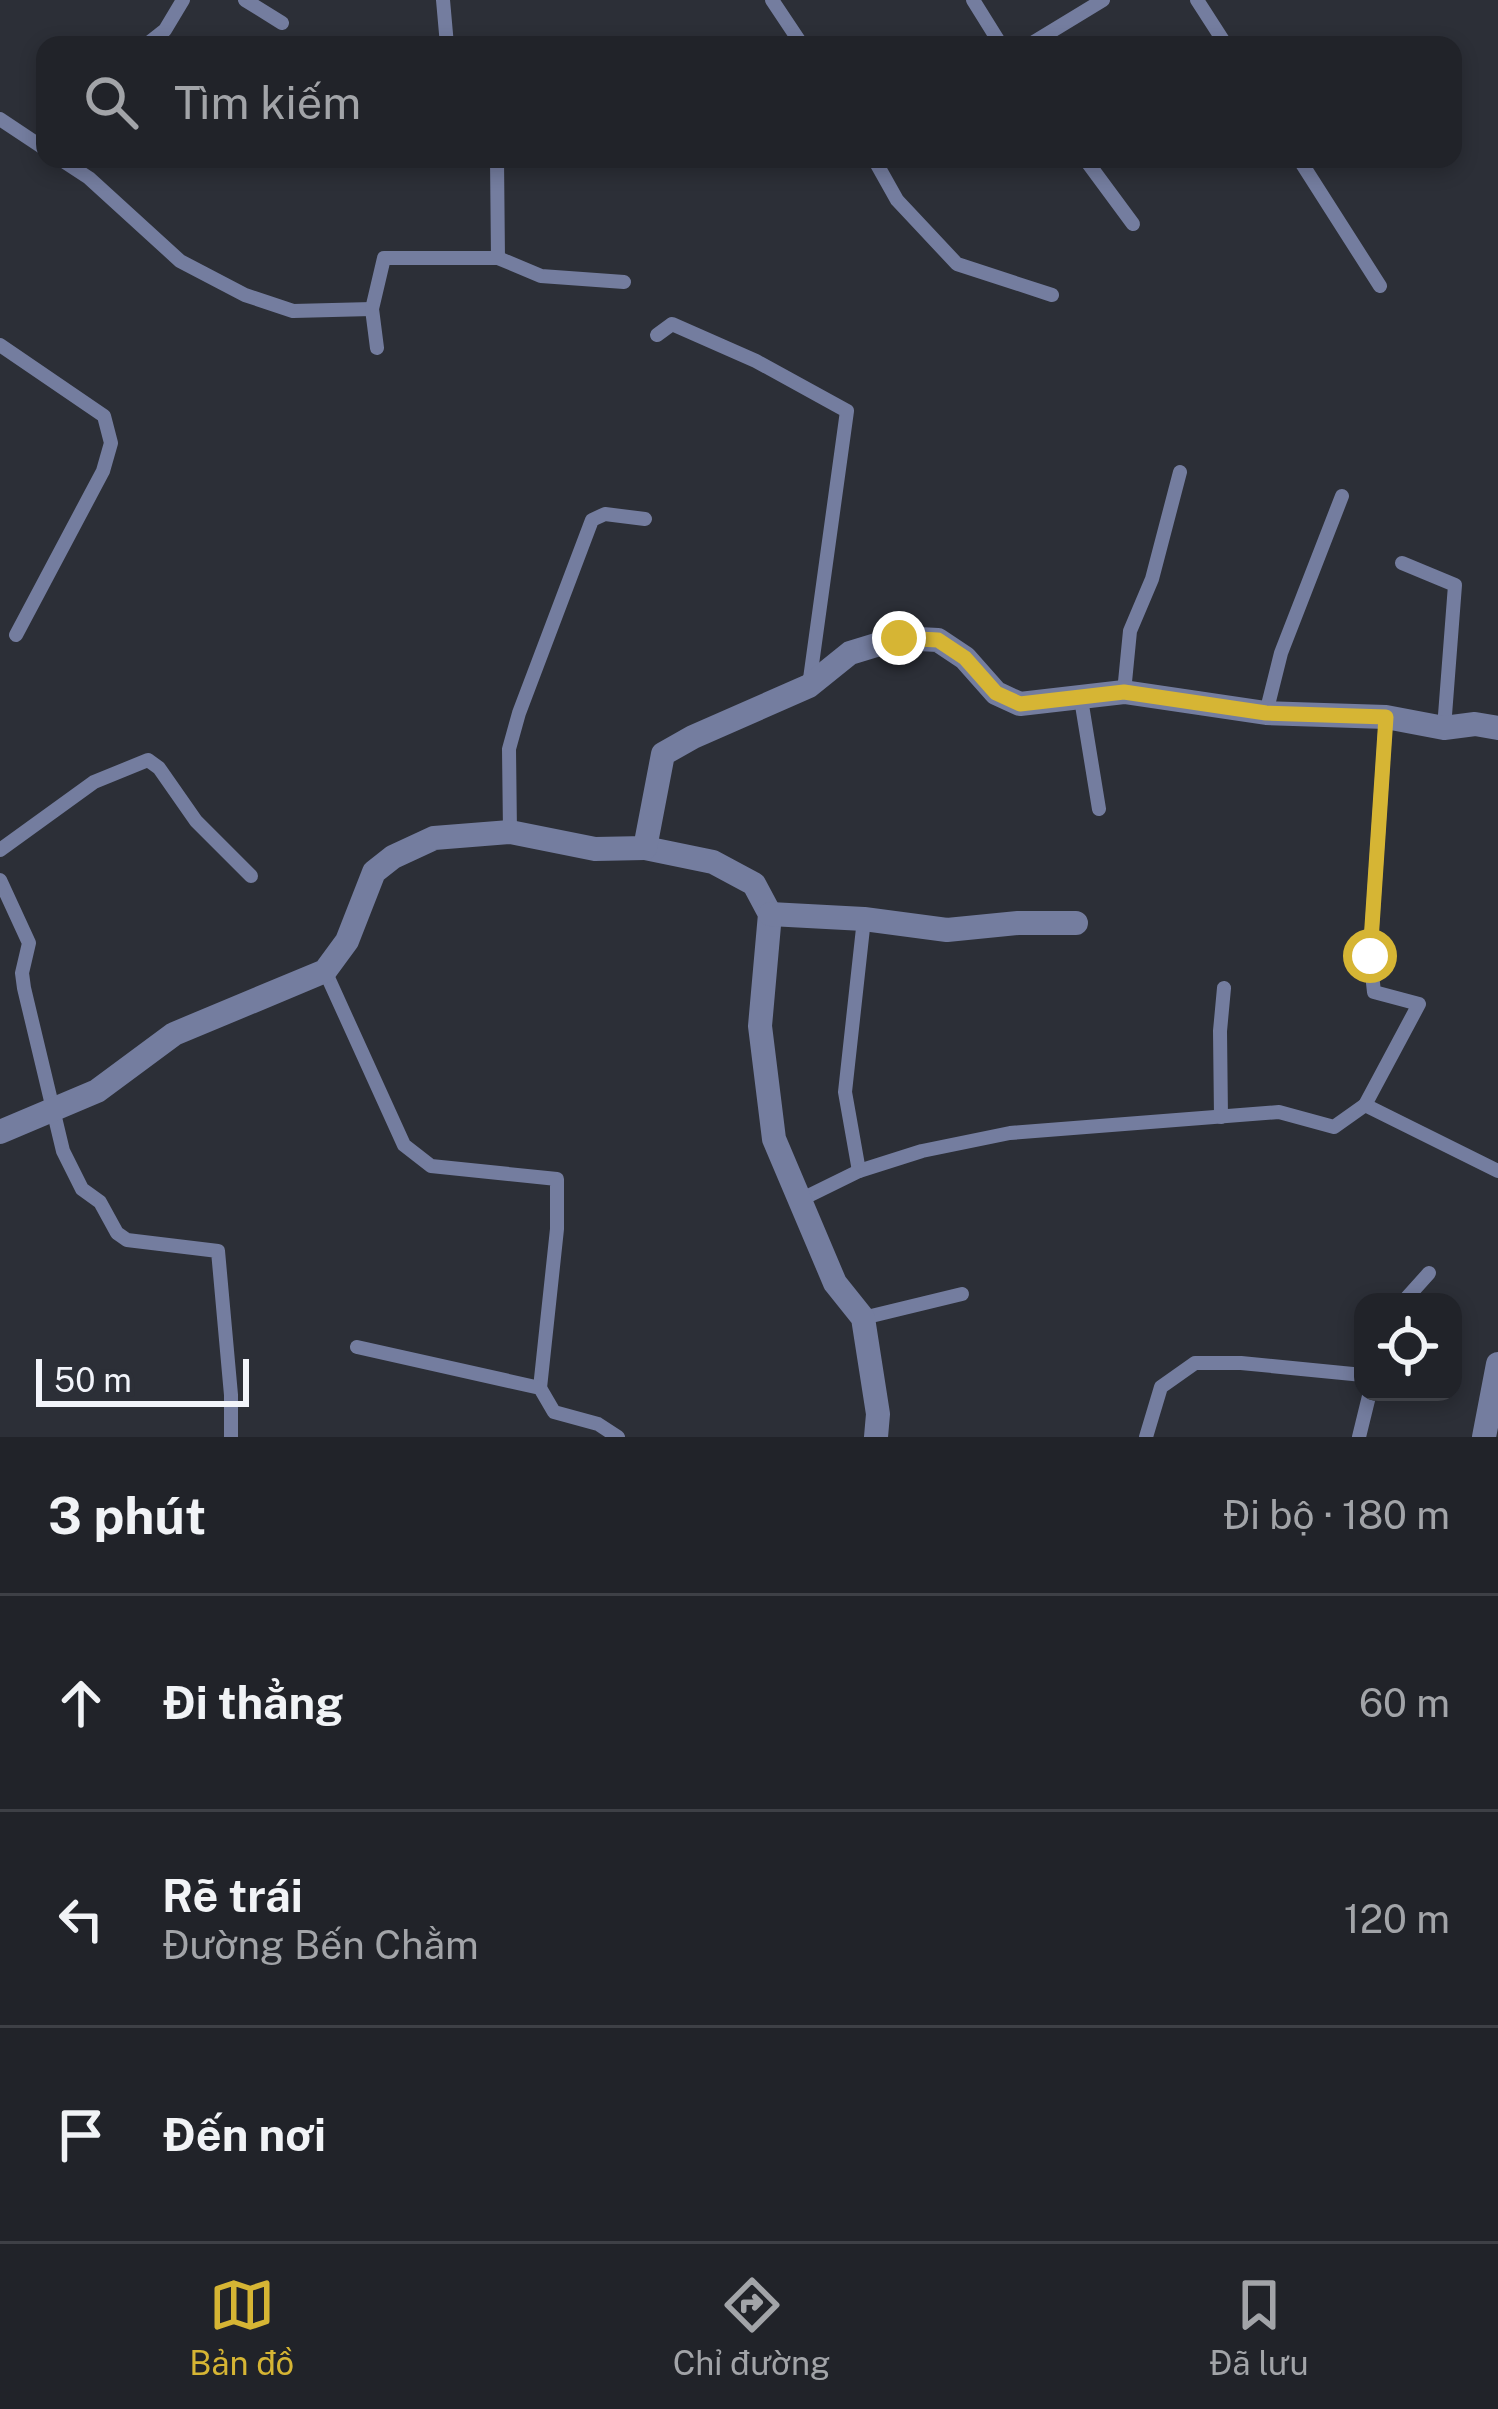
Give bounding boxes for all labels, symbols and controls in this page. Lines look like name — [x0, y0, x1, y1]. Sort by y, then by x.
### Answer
search box — [36, 36, 1462, 168]
icon: search — [78, 69, 144, 135]
text: Tìm kiếm — [174, 76, 361, 129]
route end — [872, 611, 926, 665]
route start — [1343, 929, 1397, 983]
map controls — [1354, 1293, 1462, 1401]
button: locate — [1354, 1293, 1462, 1401]
scale bar — [36, 1353, 249, 1406]
text: 50 m — [54, 1361, 132, 1399]
text: 3 phút — [48, 1486, 206, 1545]
text: Đi bộ · 180 m — [1223, 1492, 1450, 1538]
icon: ahead — [48, 1670, 114, 1736]
text: Đi thẳng — [162, 1676, 344, 1729]
text: 60 m — [1359, 1680, 1450, 1726]
text: Rẽ trái — [162, 1869, 303, 1922]
icon: left — [48, 1886, 114, 1952]
text: 120 m — [1344, 1896, 1450, 1942]
text: Đường Bến Chằm — [162, 1922, 479, 1968]
icon: arrive — [48, 2102, 114, 2168]
text: Đến nơi — [162, 2108, 326, 2161]
tab: Bản đồ — [189, 2272, 294, 2382]
tab: Chỉ đường — [673, 2272, 831, 2382]
tab: Đã lưu — [1209, 2272, 1309, 2382]

